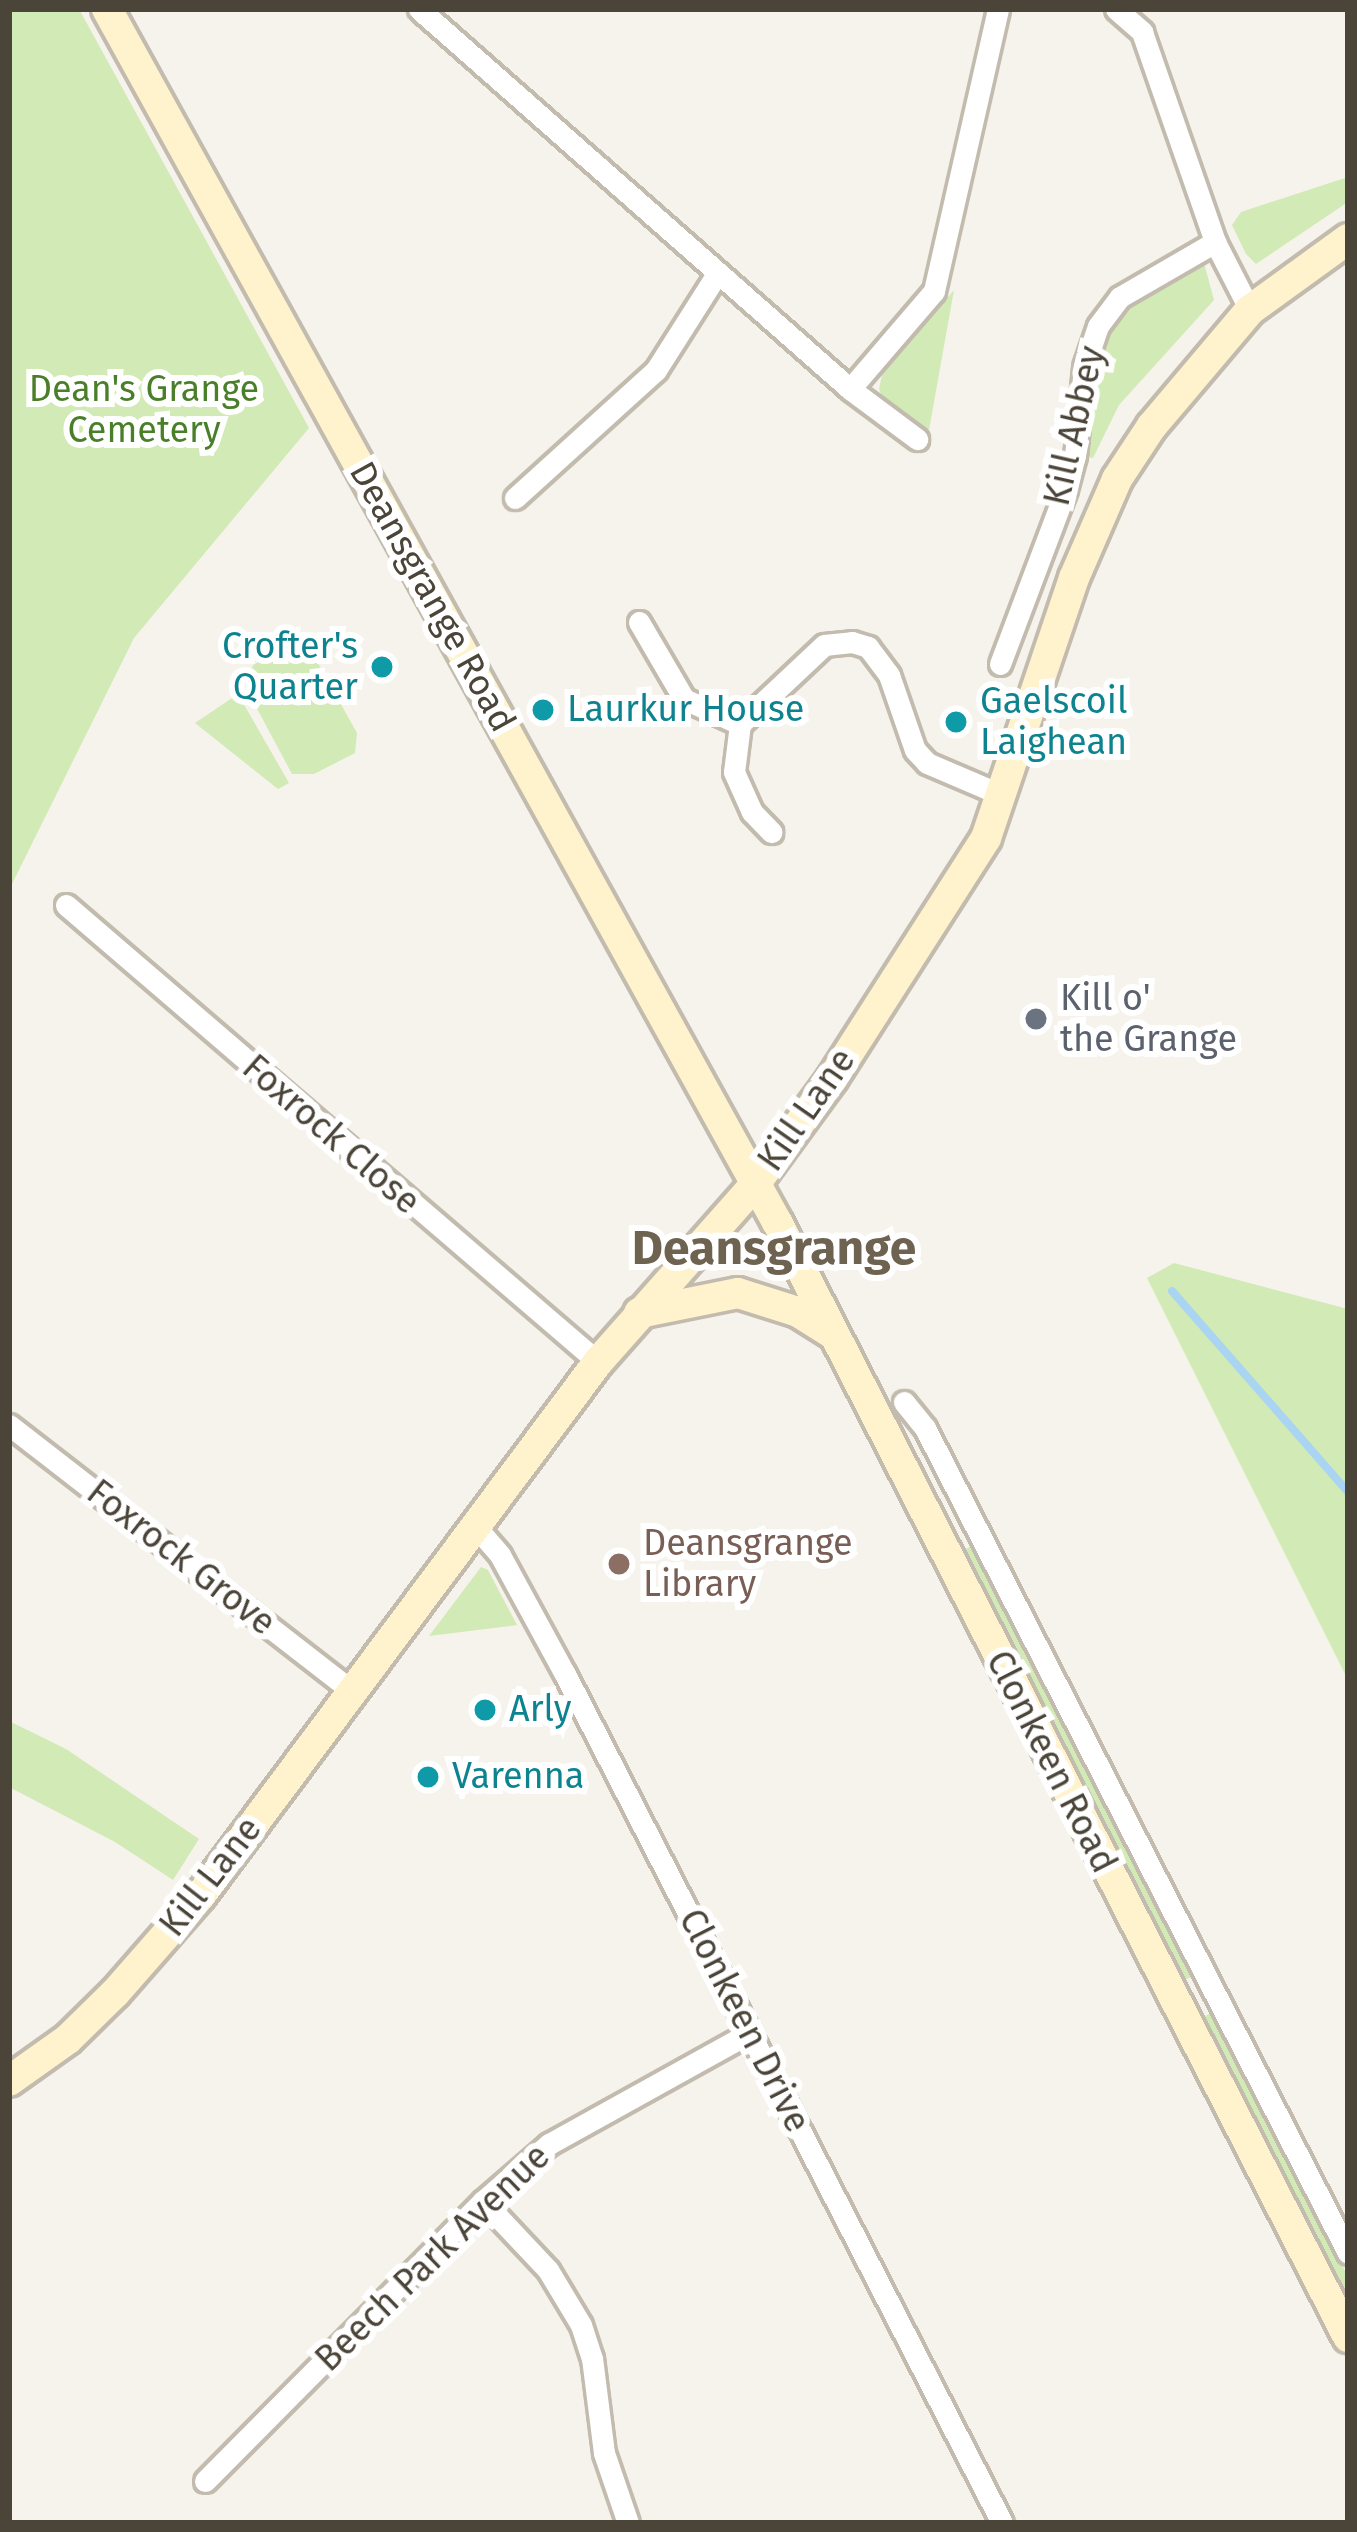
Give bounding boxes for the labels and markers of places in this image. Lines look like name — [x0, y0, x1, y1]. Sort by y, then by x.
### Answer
place label: Crofter's Quarter — [222, 624, 358, 709]
marker: Crofter's Quarter — [369, 654, 395, 680]
place label: Gaelscoil Laighean — [980, 679, 1127, 764]
place label: Laurkur House — [567, 688, 804, 732]
marker: Laurkur House — [530, 697, 556, 723]
marker: Gaelscoil Laighean — [943, 709, 969, 735]
place label: Kill o' the Grange — [1060, 976, 1237, 1061]
marker: Kill o' the Grange — [1023, 1006, 1049, 1032]
place label: Deansgrange Library — [643, 1521, 853, 1606]
marker: Deansgrange Library — [606, 1551, 632, 1577]
place label: Arly — [509, 1688, 571, 1732]
marker: Arly — [472, 1697, 498, 1723]
place label: Varenna — [452, 1755, 584, 1799]
marker: Varenna — [415, 1764, 441, 1790]

